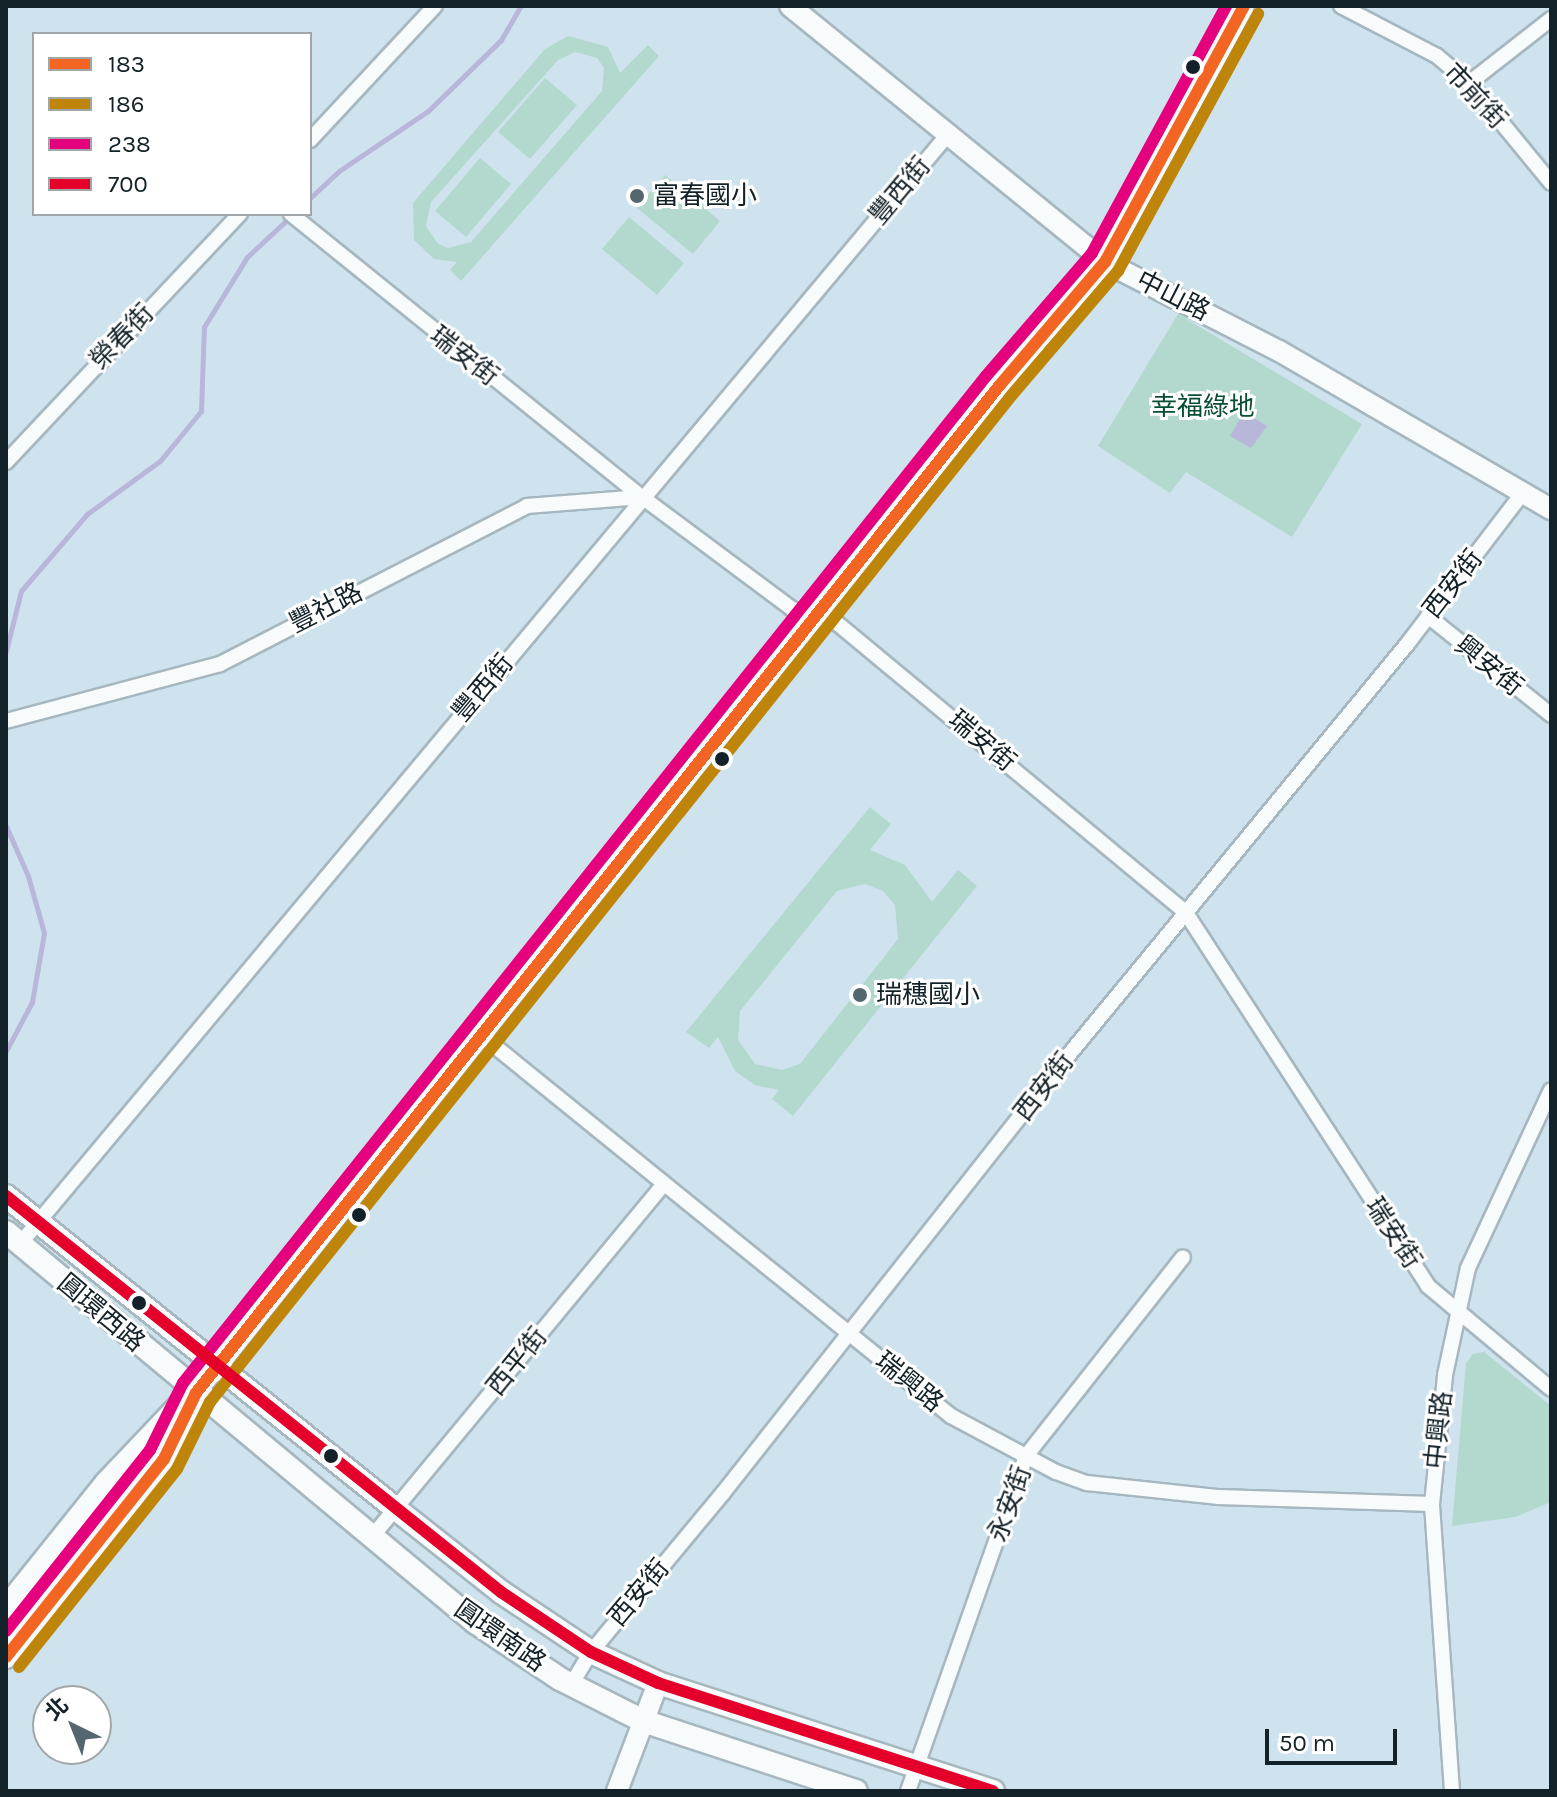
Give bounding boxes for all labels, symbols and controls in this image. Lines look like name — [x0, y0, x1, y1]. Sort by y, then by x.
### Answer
legend — [32, 32, 312, 216]
text: 183 — [108, 50, 145, 78]
street label: 市前街 — [1437, 57, 1513, 135]
unlabelled marker — [1185, 59, 1201, 75]
text: 186 — [108, 90, 144, 118]
text: 238 — [108, 130, 151, 158]
street label: 豐西街 — [863, 151, 937, 231]
text: 700 — [108, 170, 148, 198]
place label: 富春國小 — [653, 180, 757, 212]
marker: 富春國小 — [628, 187, 646, 205]
street label: 中山路 — [1131, 264, 1215, 328]
street label: 榮春街 — [84, 298, 160, 376]
street label: 瑞安街 — [424, 320, 504, 392]
park label: 幸福綠地 — [1151, 391, 1255, 423]
street label: 西安街 — [1417, 544, 1489, 624]
street label: 豐社路 — [284, 576, 368, 640]
street label: 興安街 — [1449, 629, 1529, 703]
street label: 豐西街 — [446, 648, 520, 728]
street label: 瑞安街 — [942, 704, 1022, 778]
unlabelled marker — [714, 751, 730, 767]
place label: 瑞穗國小 — [876, 979, 980, 1011]
marker: 瑞穗國小 — [851, 986, 869, 1004]
street label: 西安街 — [1008, 1047, 1080, 1127]
street label: 瑞安街 — [1359, 1192, 1427, 1274]
unlabelled marker — [351, 1207, 367, 1223]
street label: 圓環西路 — [51, 1268, 151, 1358]
unlabelled marker — [131, 1295, 147, 1311]
street label: 西平街 — [480, 1322, 554, 1402]
street label: 瑞興路 — [869, 1345, 949, 1419]
street label: 中興路 — [1419, 1390, 1459, 1470]
unlabelled marker — [323, 1448, 339, 1464]
street label: 永安街 — [982, 1462, 1038, 1546]
street label: 西安街 — [602, 1553, 676, 1633]
street label: 圓環南路 — [448, 1593, 552, 1679]
north arrow — [32, 1685, 112, 1765]
text: 北 — [40, 1692, 74, 1726]
scale bar — [1269, 1713, 1401, 1763]
text: 50 m — [1279, 1729, 1335, 1757]

